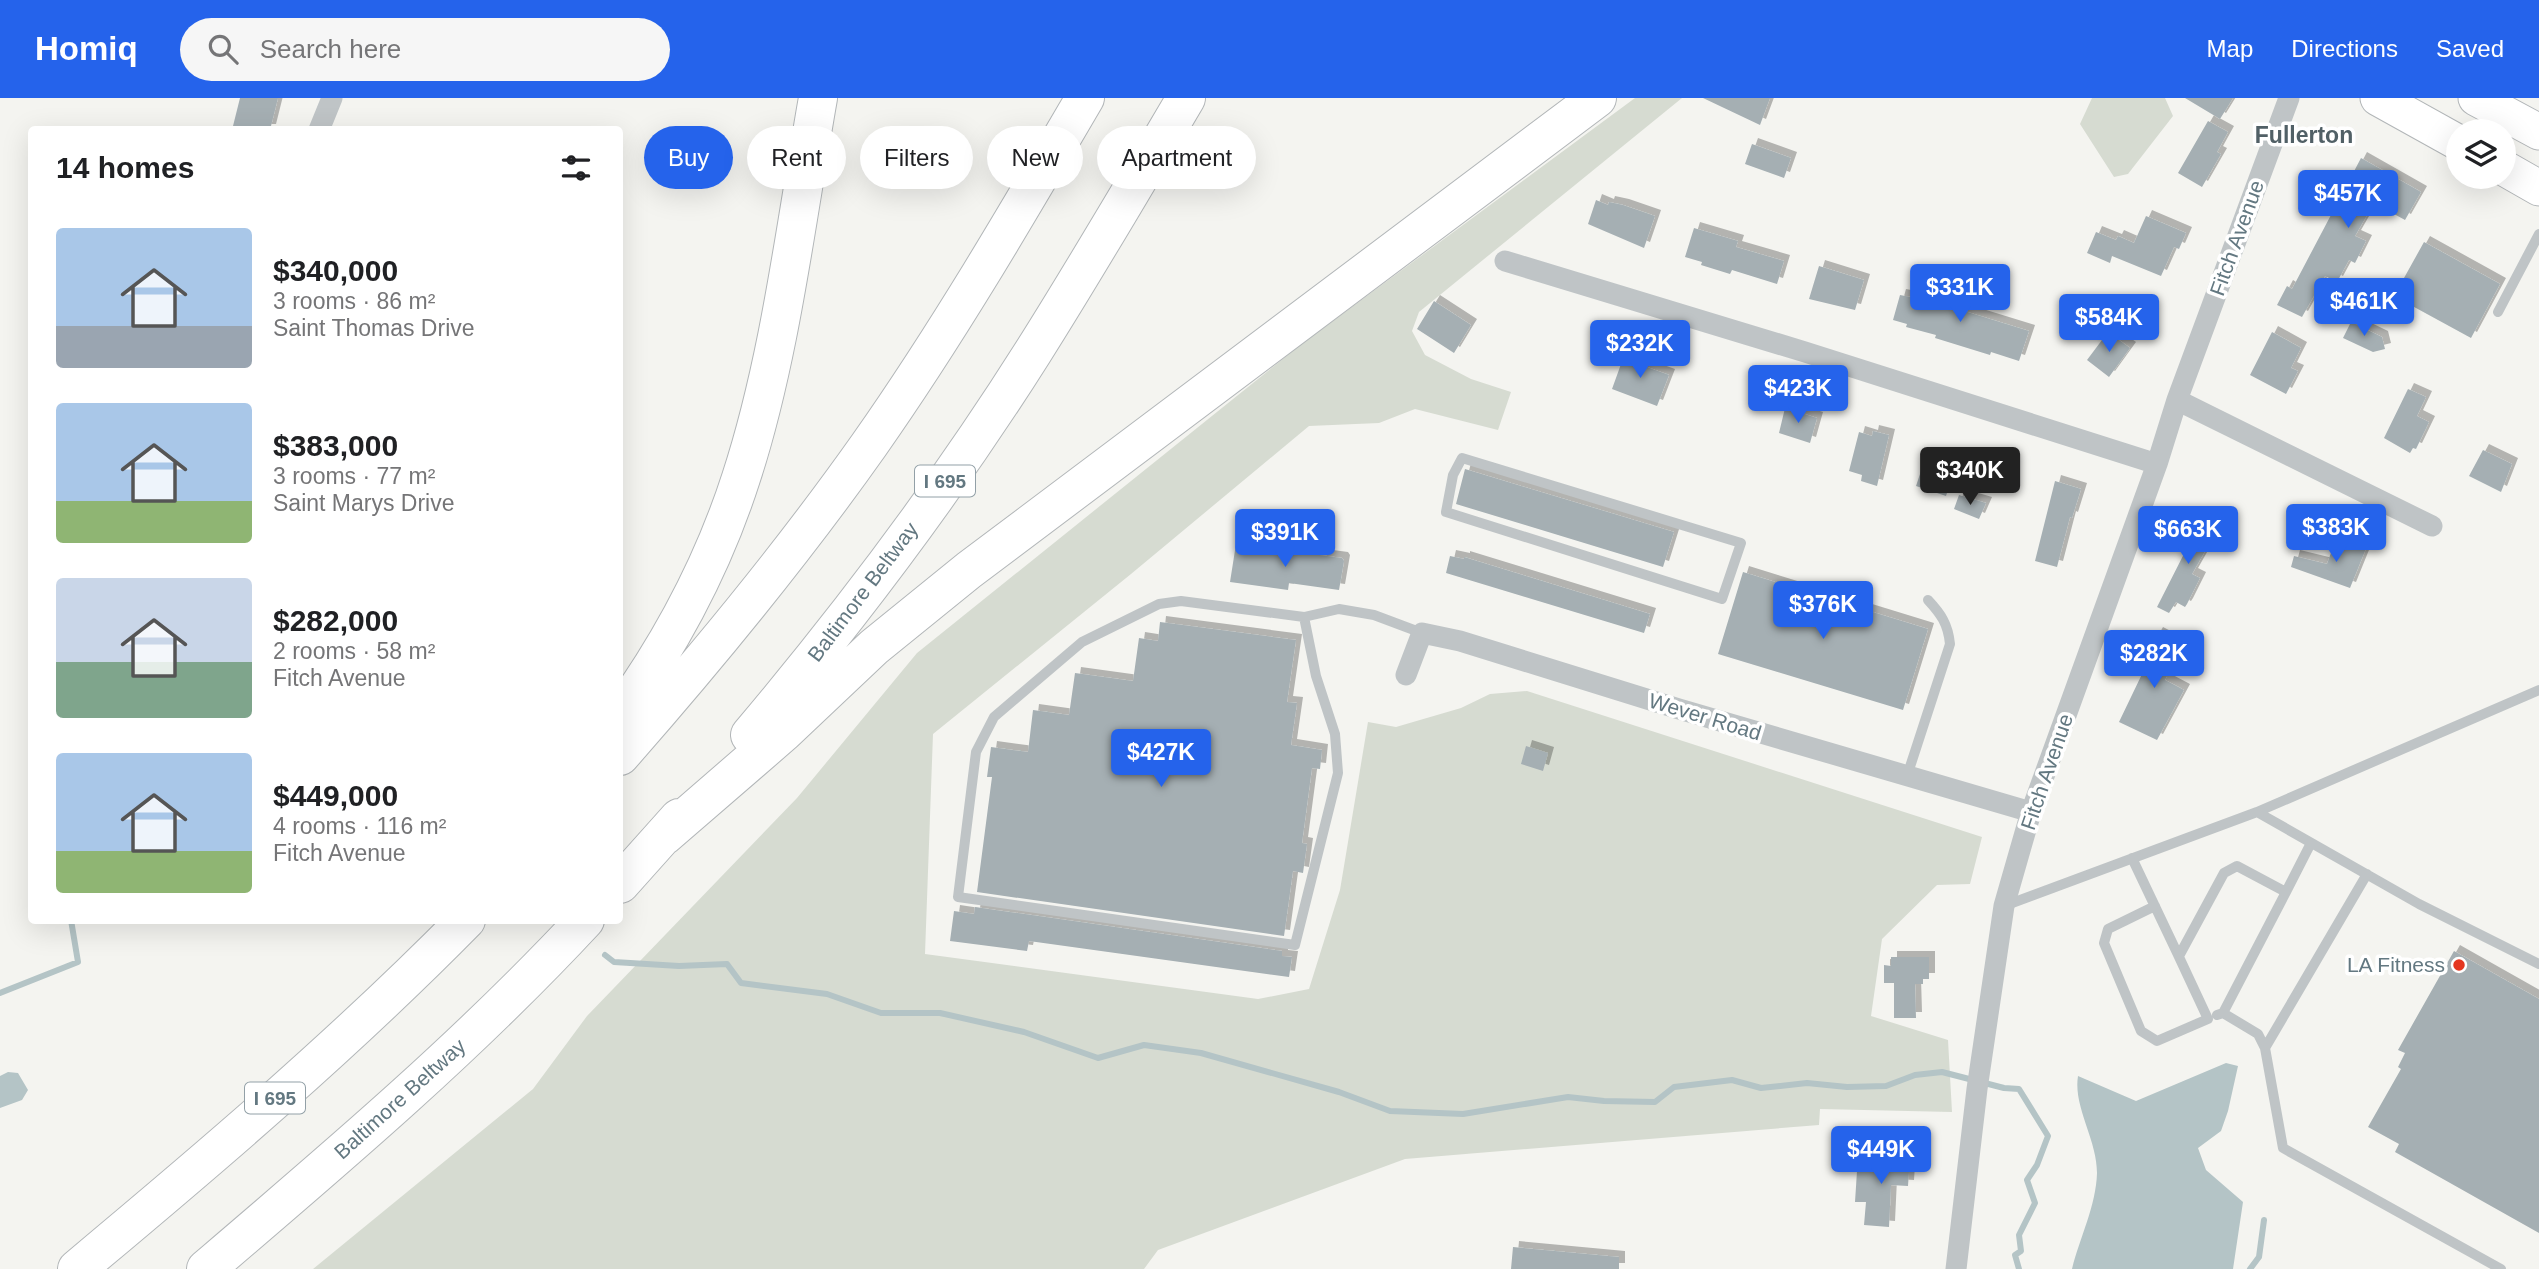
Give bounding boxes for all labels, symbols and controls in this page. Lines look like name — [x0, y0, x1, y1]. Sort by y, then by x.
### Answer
search box — [180, 18, 670, 81]
text: Homiq — [35, 30, 138, 67]
icon: search — [204, 30, 242, 68]
text: Search here — [260, 34, 401, 64]
text: Map — [2207, 35, 2253, 62]
text: Directions — [2291, 35, 2398, 62]
text: Saved — [2436, 35, 2504, 62]
map controls — [2446, 119, 2516, 189]
button: layers — [2446, 119, 2516, 189]
district label: Fullerton — [2255, 122, 2353, 148]
chip: Buy — [644, 126, 733, 189]
chip: Rent — [747, 126, 846, 189]
chip: Filters — [860, 126, 973, 189]
chip: New — [987, 126, 1083, 189]
chip: Apartment — [1097, 126, 1256, 189]
icon: filters — [557, 149, 595, 187]
text: 14 homes — [56, 151, 194, 184]
pin: $457K — [2299, 170, 2397, 230]
street label: Fitch Avenue — [2205, 177, 2268, 299]
text: $457K — [2314, 180, 2382, 206]
text: $340,000 — [273, 254, 398, 287]
icon: home — [112, 256, 196, 340]
pin: $331K — [1911, 264, 2009, 324]
text: $331K — [1926, 274, 1994, 300]
pin: $461K — [2315, 278, 2413, 338]
text: 3 rooms · 86 m² — [273, 288, 435, 314]
text: $461K — [2330, 288, 2398, 314]
pin: $584K — [2060, 294, 2158, 354]
text: $584K — [2075, 304, 2143, 330]
text: Saint Thomas Drive — [273, 315, 475, 341]
pin: $232K — [1591, 320, 1689, 380]
text: $232K — [1606, 330, 1674, 356]
pin: $423K — [1749, 366, 1847, 425]
text: $423K — [1764, 375, 1832, 401]
text: $383,000 — [273, 429, 398, 462]
icon: home — [112, 431, 196, 515]
pin: $340K — [1921, 448, 2019, 507]
text: $340K — [1936, 457, 2004, 483]
text: 3 rooms · 77 m² — [273, 463, 435, 489]
road number: I 695 — [915, 466, 975, 496]
text: Saint Marys Drive — [273, 490, 454, 516]
pin: $383K — [2287, 504, 2385, 564]
pin: $663K — [2139, 506, 2237, 566]
pin: $391K — [1236, 510, 1334, 569]
text: $383K — [2302, 514, 2370, 540]
text: $663K — [2154, 516, 2222, 542]
street label: Baltimore Beltway — [803, 517, 923, 666]
text: $391K — [1251, 519, 1319, 545]
pin: $376K — [1774, 582, 1872, 641]
text: $376K — [1789, 591, 1857, 617]
text: $282,000 — [273, 604, 398, 637]
icon: home — [112, 606, 196, 690]
pin: $282K — [2105, 630, 2203, 690]
text: 2 rooms · 58 m² — [273, 638, 435, 664]
text: $282K — [2120, 640, 2188, 666]
text: Fitch Avenue — [273, 665, 406, 691]
street label: Wever Road — [1646, 689, 1764, 745]
street label: Fitch Avenue — [2016, 711, 2077, 833]
pin: $427K — [1112, 730, 1210, 789]
text: $427K — [1127, 739, 1195, 765]
text: $449,000 — [273, 779, 398, 812]
icon: home — [112, 781, 196, 865]
text: 4 rooms · 116 m² — [273, 813, 446, 839]
text: Fitch Avenue — [273, 840, 406, 866]
place label: LA Fitness — [2347, 953, 2445, 976]
marker: LA Fitness — [2451, 957, 2467, 973]
street label: Baltimore Beltway — [330, 1034, 470, 1163]
road number: I 695 — [245, 1082, 305, 1114]
pin: $449K — [1832, 1126, 1930, 1186]
text: $449K — [1847, 1136, 1915, 1162]

